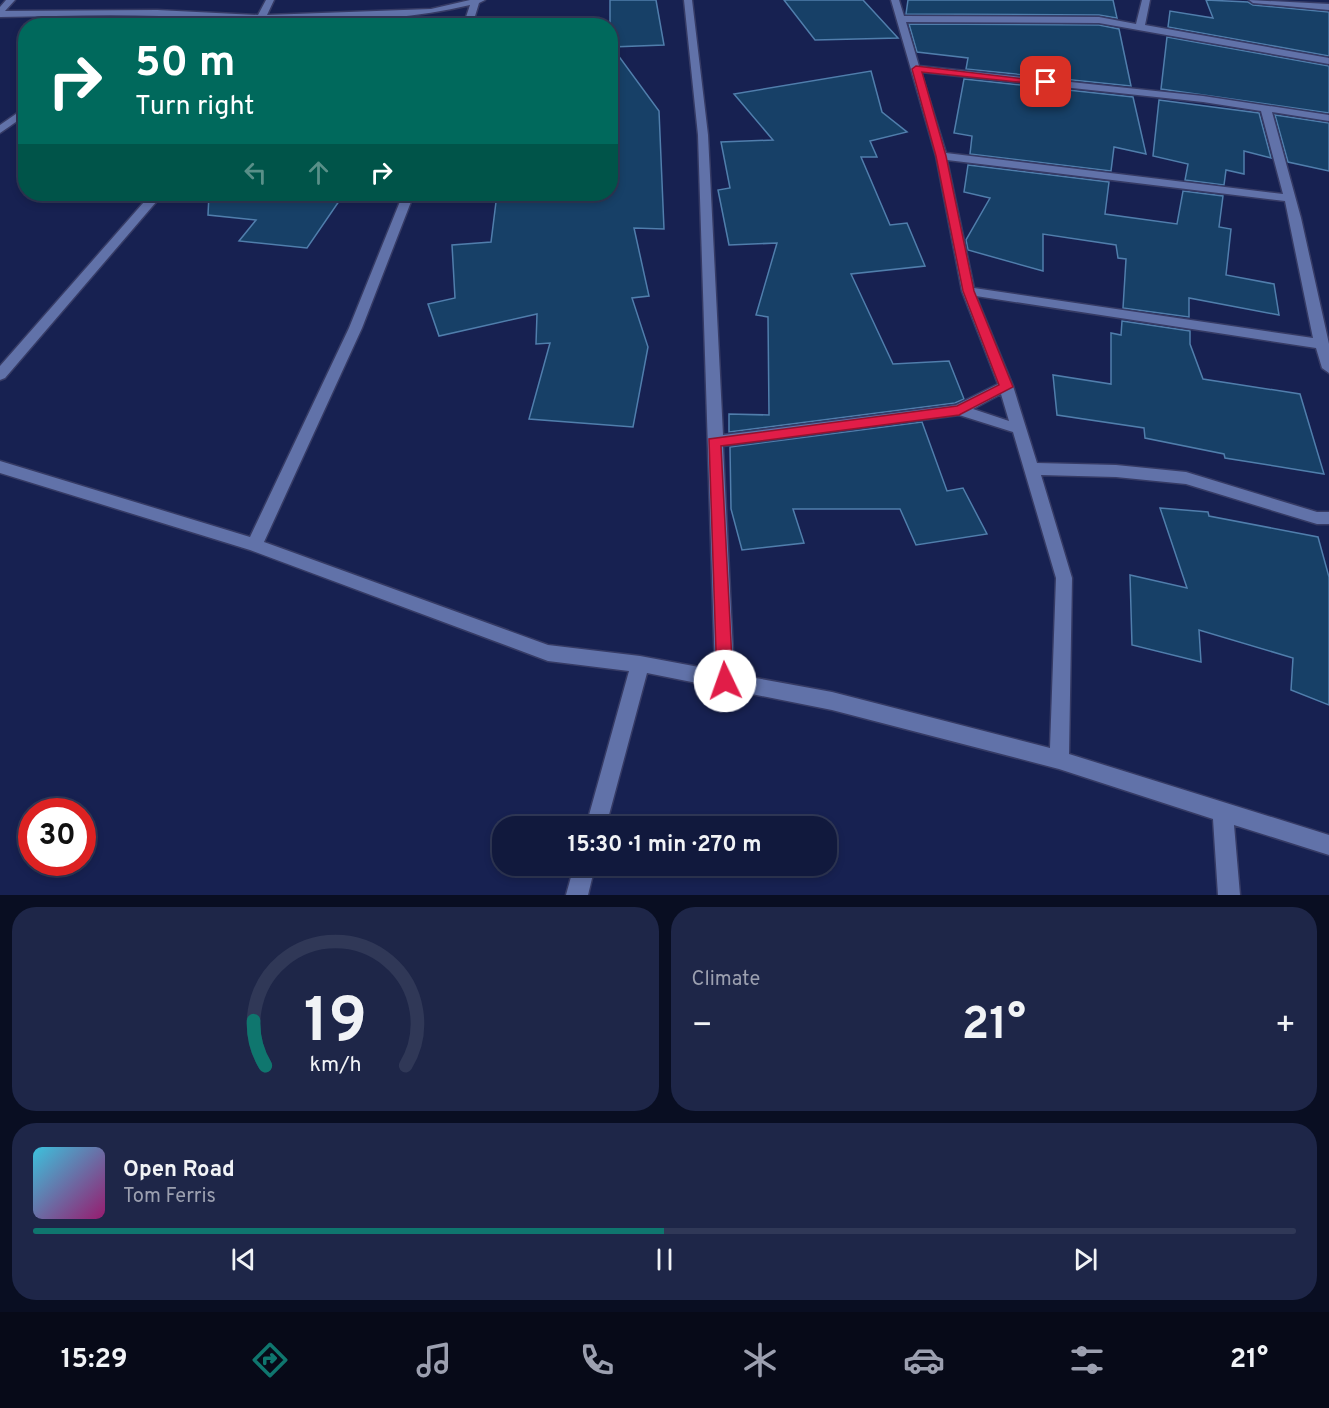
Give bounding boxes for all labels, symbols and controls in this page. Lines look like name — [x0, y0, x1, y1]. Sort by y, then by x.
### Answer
text: 50 m — [135, 38, 236, 91]
icon: right — [36, 42, 114, 120]
pin — [1020, 56, 1071, 107]
icon: arrive — [1029, 65, 1062, 98]
text: Turn right — [135, 90, 254, 124]
icon: left — [239, 156, 272, 189]
icon: ahead — [302, 156, 335, 189]
icon: right — [365, 156, 398, 189]
position arrow — [693, 649, 757, 713]
speed limit sign: 30 — [18, 798, 96, 876]
text: 15:30 · 1 min · 270 m — [567, 832, 762, 859]
text: Climate — [692, 967, 760, 993]
text: 19 — [304, 985, 367, 1064]
text: 21° — [962, 998, 1026, 1055]
text: − — [692, 1006, 713, 1048]
text: + — [1275, 1006, 1296, 1048]
text: km/h — [309, 1052, 361, 1079]
text: Open Road — [123, 1157, 235, 1184]
text: Tom Ferris — [123, 1184, 216, 1210]
icon: previous — [227, 1243, 260, 1276]
icon: pause — [648, 1243, 681, 1276]
icon: next — [1069, 1243, 1102, 1276]
icon: directions — [249, 1339, 291, 1381]
icon: music — [413, 1339, 455, 1381]
icon: phone — [576, 1339, 618, 1381]
icon: climate — [739, 1339, 781, 1381]
icon: car — [903, 1339, 945, 1381]
icon: filters — [1066, 1339, 1108, 1381]
text: 15:29 — [61, 1343, 128, 1377]
text: 21° — [1230, 1343, 1268, 1377]

